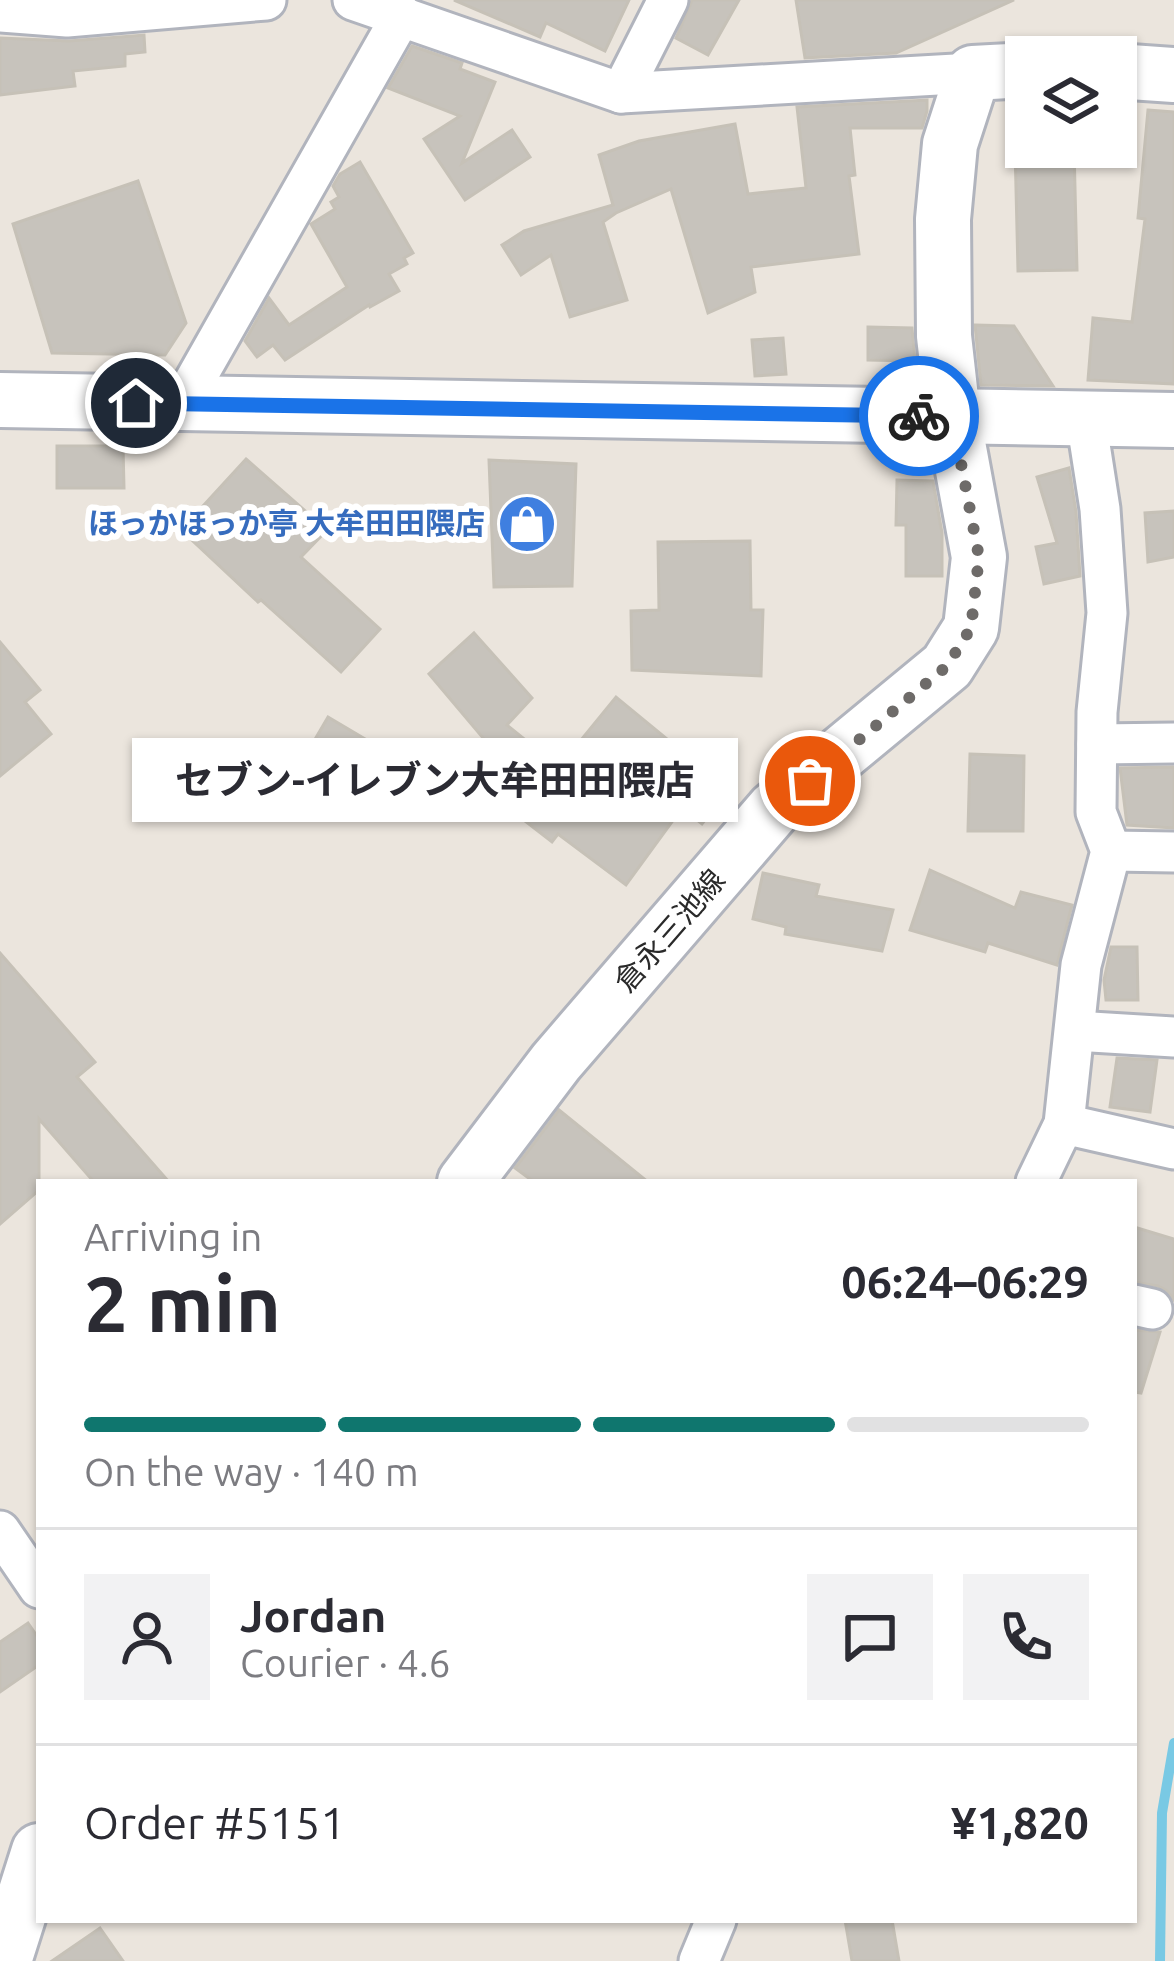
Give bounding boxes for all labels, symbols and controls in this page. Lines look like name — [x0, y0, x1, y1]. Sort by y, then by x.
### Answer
map controls — [1005, 36, 1137, 168]
button: layers — [1005, 36, 1137, 168]
pin — [85, 352, 187, 454]
courier — [859, 356, 979, 476]
icon: home — [103, 370, 169, 436]
icon: bike — [886, 383, 952, 449]
shop icon: ほっかほっか亭 大牟田田隈店 — [496, 493, 558, 555]
place label: ほっかほっか亭 大牟田田隈店 — [88, 506, 485, 540]
pin — [759, 730, 861, 832]
callout: セブン-イレブン大牟田田隈店 — [132, 739, 738, 823]
icon: bag — [777, 748, 843, 814]
text: セブン-イレブン大牟田田隈店 — [175, 758, 695, 801]
street label: 倉永三池線 — [607, 863, 731, 998]
text: Arriving in — [84, 1215, 262, 1258]
text: 06:24–06:29 — [841, 1256, 1089, 1307]
text: 2 min — [84, 1259, 281, 1347]
text: On the way · 140 m — [84, 1450, 419, 1493]
button: person — [84, 1574, 210, 1700]
button: chat — [807, 1574, 933, 1700]
button: phone — [963, 1574, 1089, 1700]
text: Jordan — [240, 1590, 386, 1641]
text: Courier · 4.6 — [240, 1641, 451, 1684]
text: Order #5151 — [84, 1797, 346, 1848]
text: ¥1,820 — [951, 1797, 1089, 1848]

